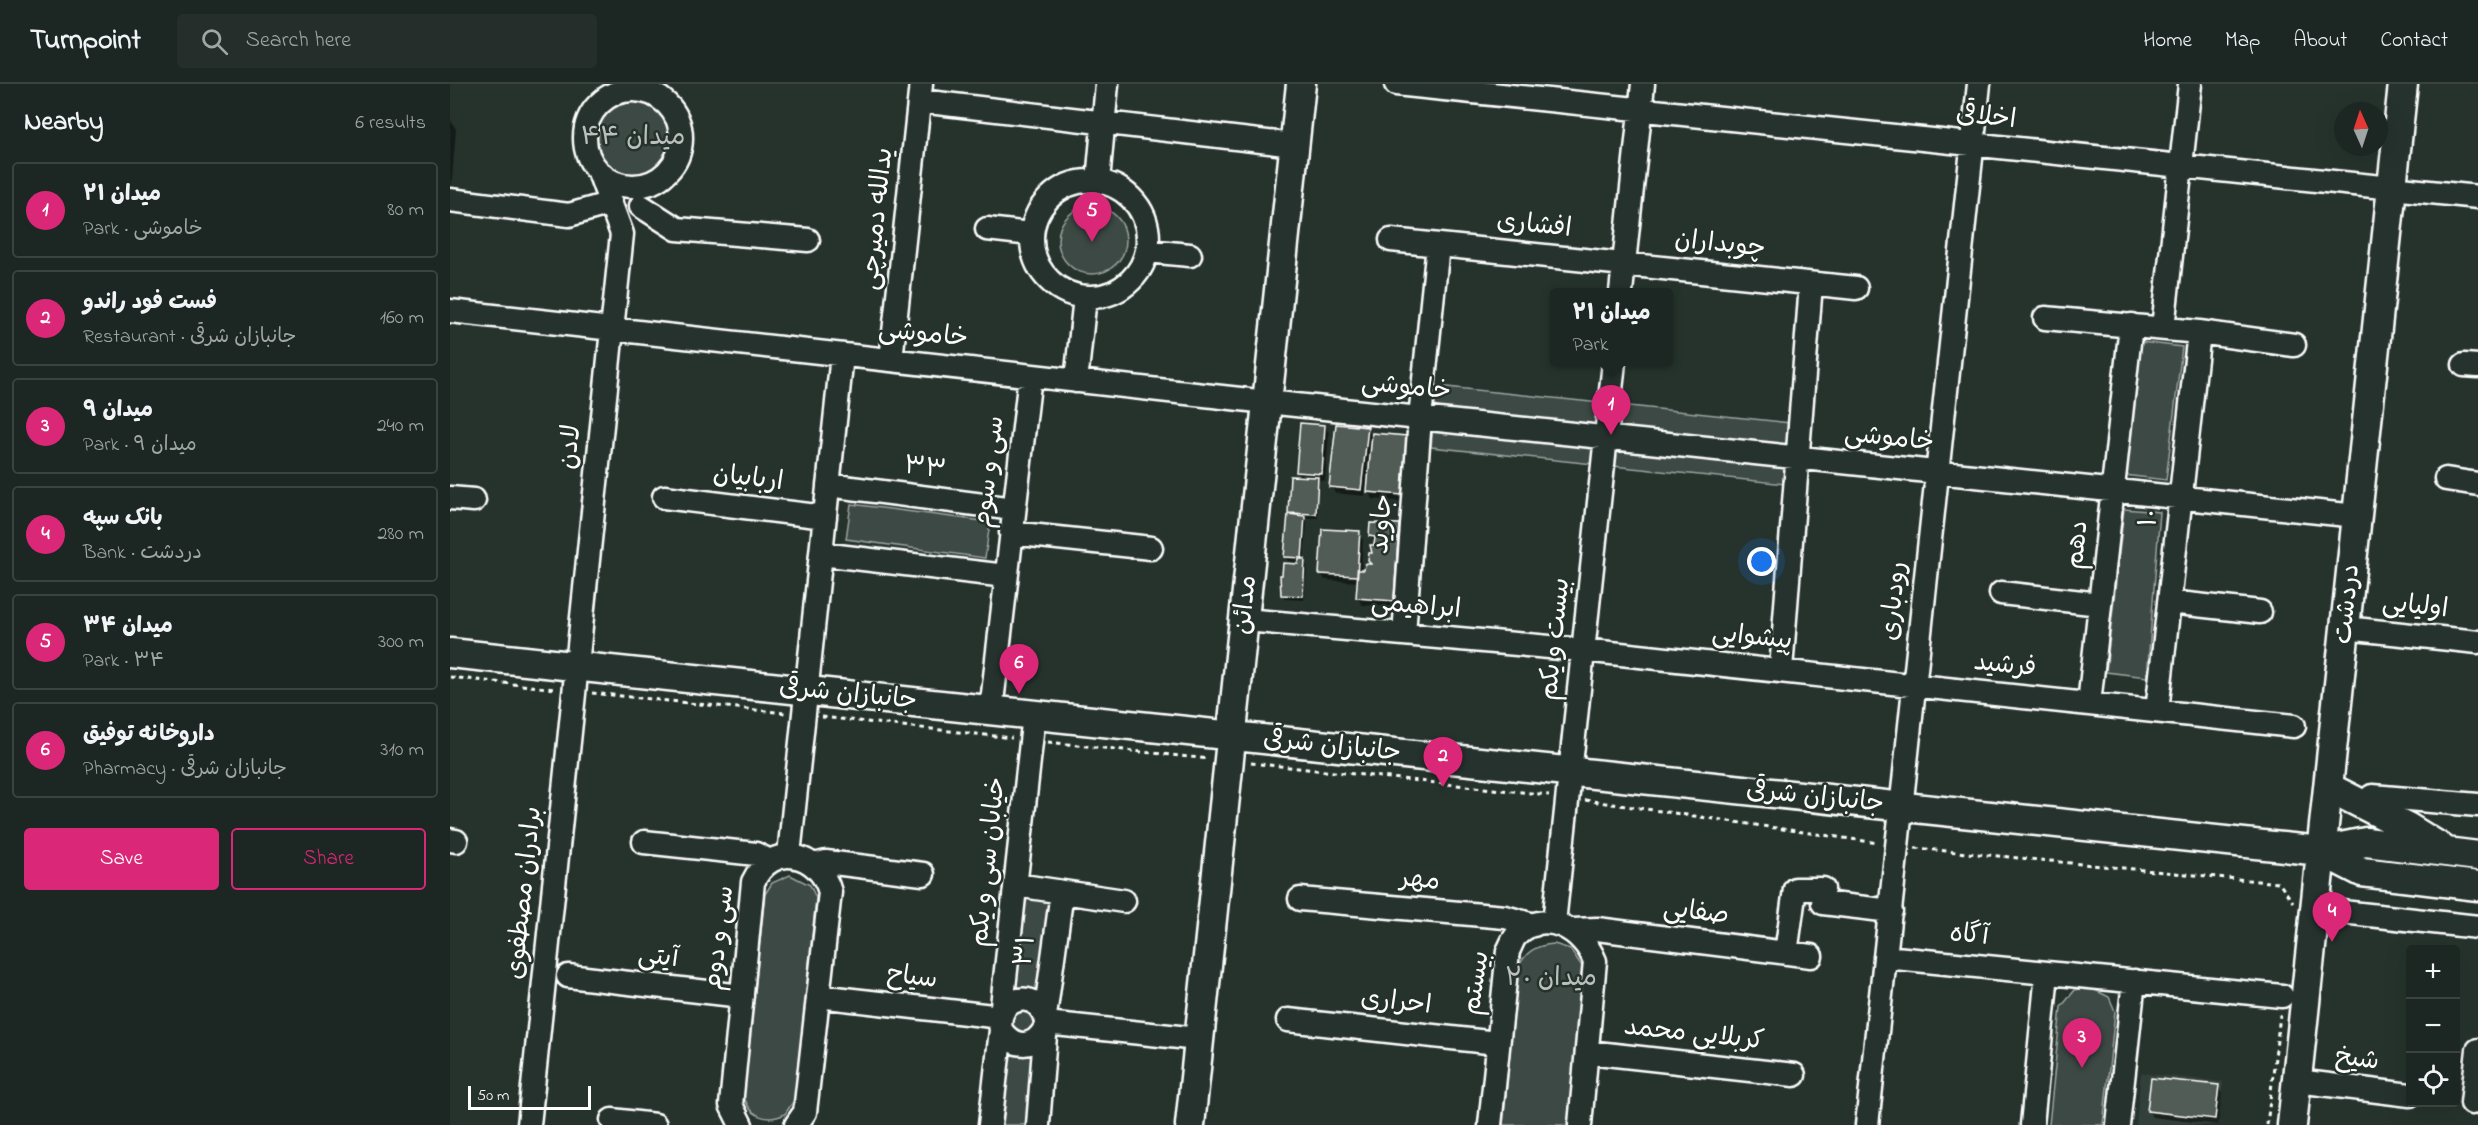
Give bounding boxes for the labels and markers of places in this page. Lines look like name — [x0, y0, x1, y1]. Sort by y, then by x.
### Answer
pin: 5 — [1072, 192, 1112, 242]
pin: 1 — [1592, 386, 1630, 435]
pin: 6 — [1000, 644, 1038, 694]
pin: 2 — [1424, 738, 1462, 787]
pin: 4 — [2312, 892, 2352, 942]
pin: 3 — [2062, 1018, 2102, 1068]

